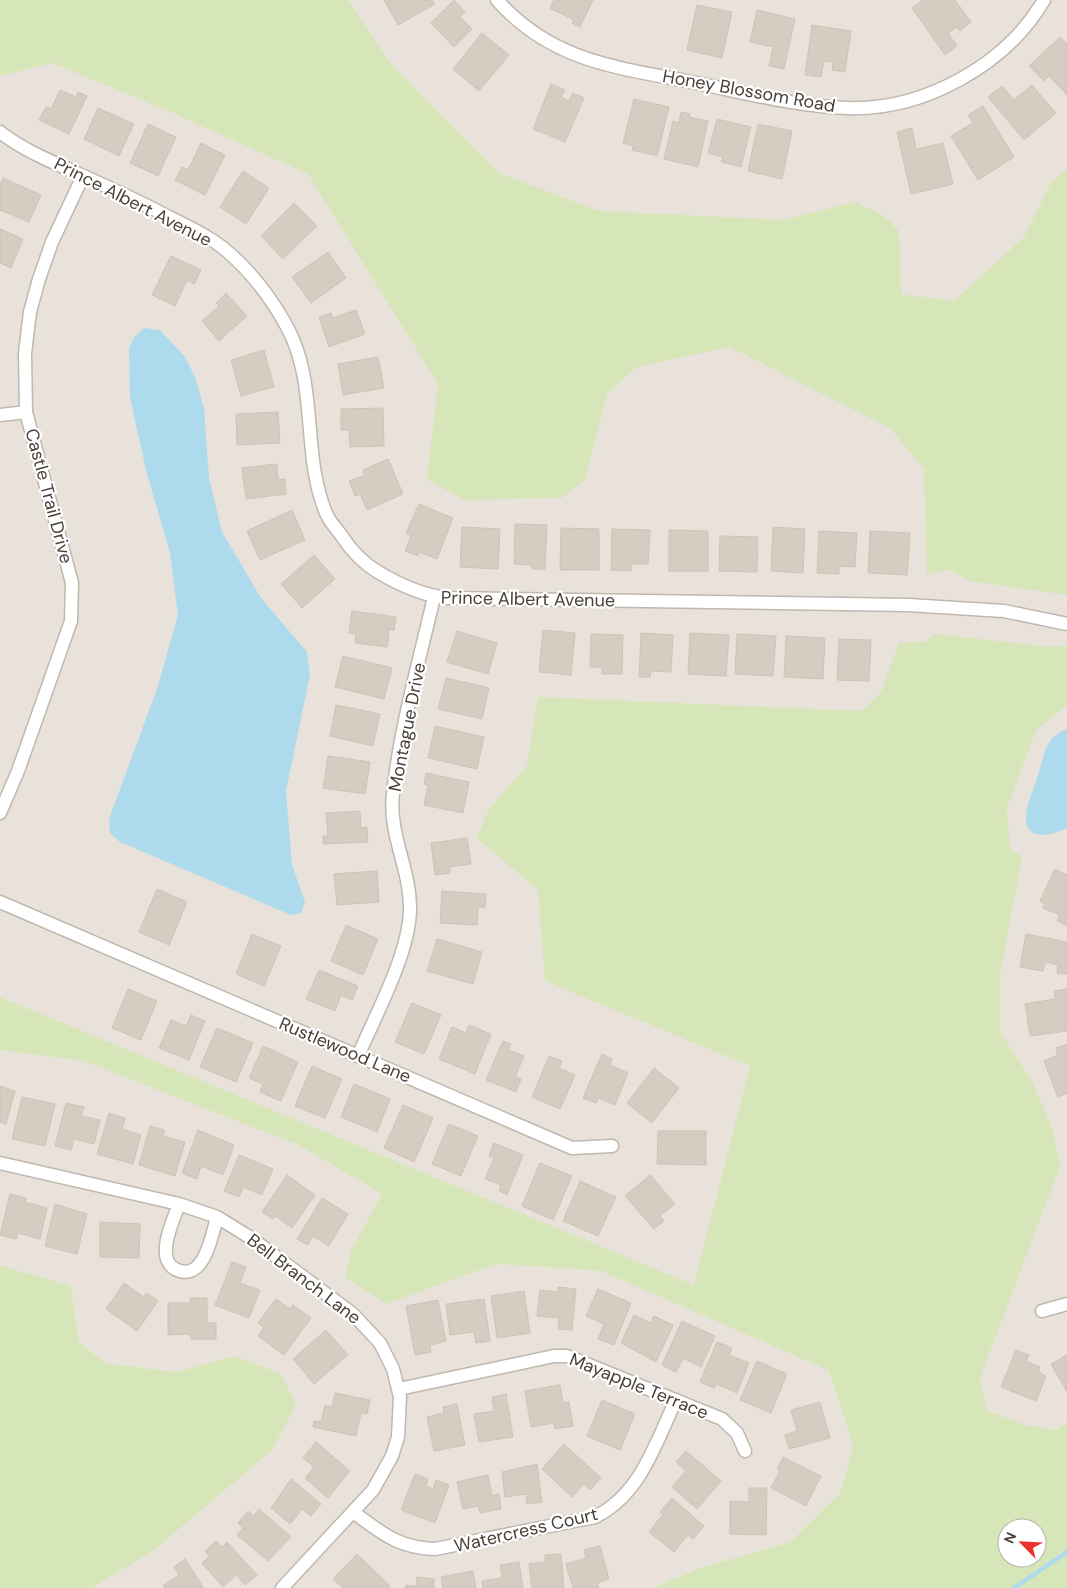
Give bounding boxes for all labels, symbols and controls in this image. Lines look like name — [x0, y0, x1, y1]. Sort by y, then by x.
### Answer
street label: Honey Blossom Road — [661, 64, 837, 118]
street label: Prince Albert Avenue — [50, 152, 216, 252]
street label: Castle Trail Drive — [19, 426, 79, 566]
street label: Prince Albert Avenue — [441, 585, 615, 613]
street label: Montague Drive — [383, 660, 431, 794]
street label: Rustlewood Lane — [275, 1011, 415, 1089]
street label: Bell Branch Lane — [242, 1228, 366, 1330]
street label: Mayapple Terrace — [566, 1347, 712, 1425]
street label: Watercress Court — [452, 1502, 600, 1558]
north arrow — [997, 1518, 1047, 1568]
text: N — [1000, 1529, 1020, 1546]

